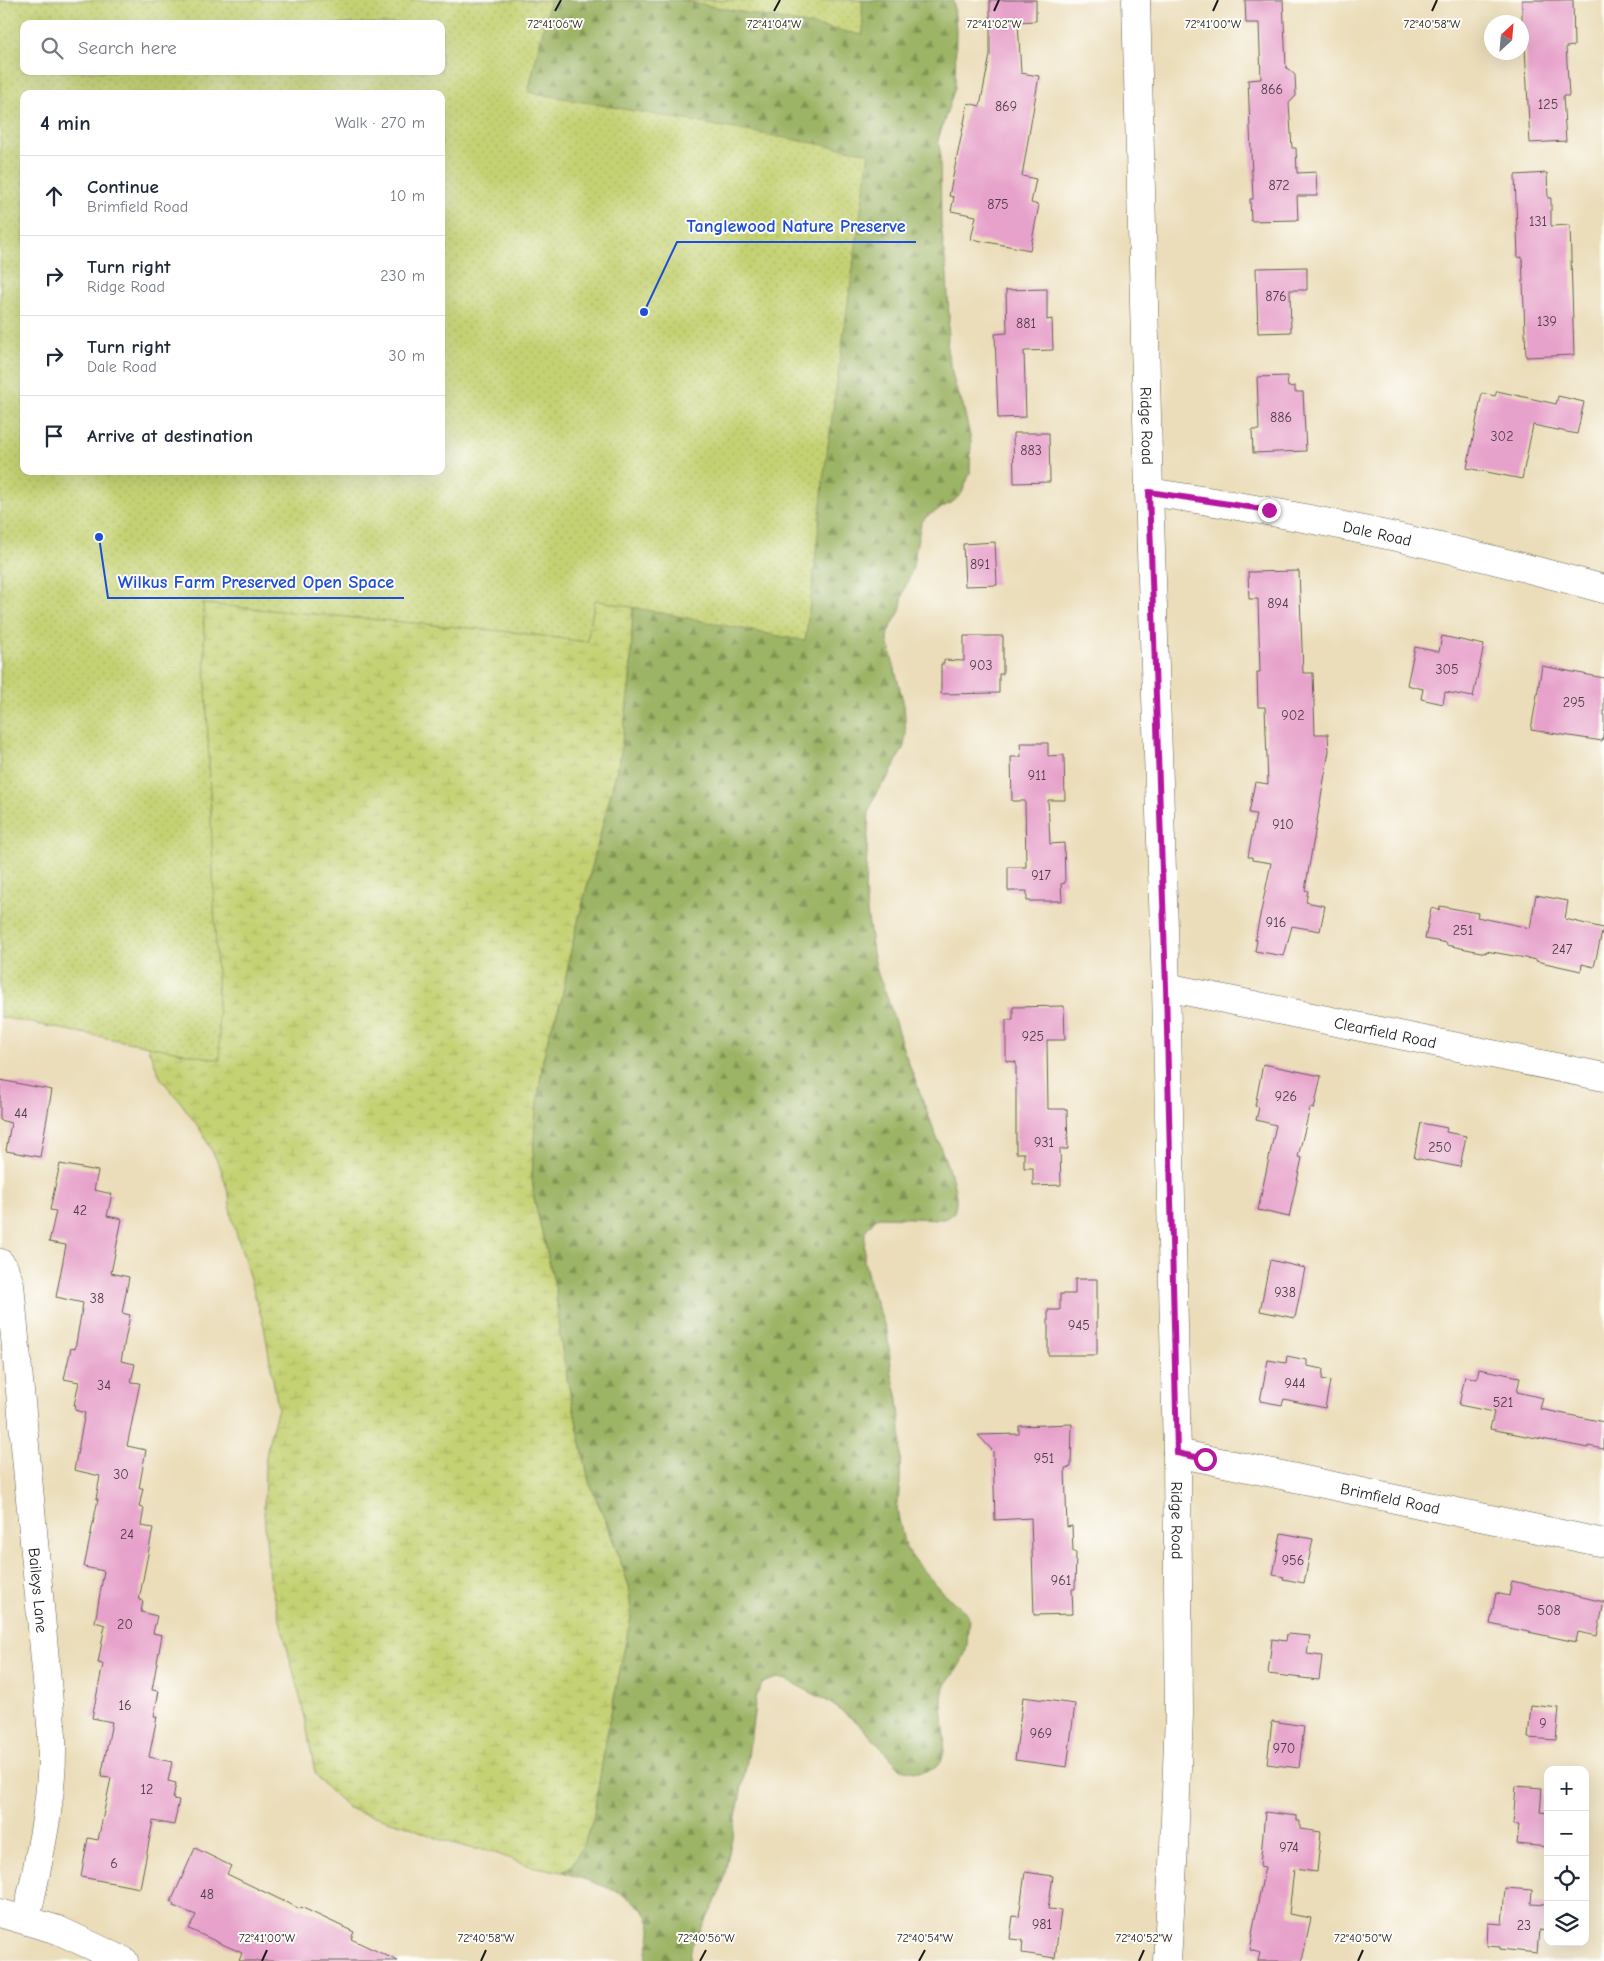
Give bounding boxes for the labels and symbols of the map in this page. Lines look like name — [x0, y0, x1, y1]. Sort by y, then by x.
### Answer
north arrow — [1484, 15, 1529, 60]
text: 72°41'06"W — [527, 17, 583, 31]
text: 72°41'04"W — [747, 17, 802, 31]
text: 72°41'02"W — [966, 17, 1022, 31]
text: 72°41'00"W — [1185, 17, 1242, 31]
text: 72°40'58"W — [1404, 17, 1461, 31]
house number: 866 — [1261, 81, 1283, 98]
house number: 125 — [1538, 96, 1558, 113]
house number: 869 — [995, 98, 1017, 115]
house number: 872 — [1268, 177, 1290, 194]
house number: 875 — [987, 196, 1009, 213]
callout: Tanglewood Nature Preserve — [677, 209, 916, 242]
house number: 131 — [1529, 213, 1547, 230]
text: Tanglewood Nature Preserve — [687, 216, 906, 237]
house number: 876 — [1265, 288, 1287, 305]
house number: 139 — [1537, 313, 1557, 330]
house number: 881 — [1016, 315, 1036, 332]
street label: Ridge Road — [1136, 387, 1156, 465]
house number: 886 — [1270, 409, 1292, 426]
house number: 302 — [1491, 428, 1513, 445]
house number: 883 — [1020, 442, 1042, 459]
route end — [1258, 499, 1281, 522]
street label: Dale Road — [1341, 518, 1413, 550]
house number: 891 — [970, 556, 990, 573]
callout: Wilkus Farm Preserved Open Space — [108, 565, 404, 598]
text: Wilkus Farm Preserved Open Space — [118, 572, 394, 593]
house number: 894 — [1267, 595, 1289, 612]
house number: 903 — [969, 657, 993, 674]
house number: 305 — [1435, 661, 1459, 678]
house number: 295 — [1563, 694, 1585, 711]
house number: 902 — [1281, 707, 1305, 724]
house number: 911 — [1028, 767, 1046, 784]
house number: 910 — [1272, 816, 1294, 833]
house number: 917 — [1031, 867, 1051, 884]
house number: 916 — [1266, 914, 1286, 931]
house number: 251 — [1453, 922, 1473, 939]
house number: 247 — [1552, 941, 1573, 958]
street label: Clearfield Road — [1332, 1014, 1438, 1052]
house number: 925 — [1022, 1028, 1044, 1045]
house number: 926 — [1275, 1088, 1297, 1105]
house number: 44 — [14, 1105, 28, 1122]
house number: 931 — [1034, 1134, 1054, 1151]
house number: 250 — [1428, 1139, 1452, 1156]
house number: 42 — [73, 1202, 87, 1219]
house number: 938 — [1274, 1284, 1296, 1301]
house number: 38 — [90, 1290, 104, 1307]
house number: 945 — [1068, 1317, 1090, 1334]
house number: 944 — [1285, 1375, 1306, 1392]
house number: 34 — [97, 1377, 111, 1394]
house number: 521 — [1493, 1394, 1513, 1411]
route start — [1194, 1448, 1217, 1471]
house number: 951 — [1034, 1450, 1054, 1467]
house number: 30 — [113, 1466, 129, 1483]
street label: Brimfield Road — [1339, 1480, 1441, 1518]
street label: Ridge Road — [1167, 1481, 1186, 1560]
house number: 24 — [120, 1526, 134, 1543]
street label: Baileys Lane — [25, 1547, 50, 1634]
house number: 956 — [1282, 1552, 1304, 1569]
house number: 961 — [1051, 1572, 1071, 1589]
house number: 508 — [1537, 1602, 1561, 1619]
house number: 20 — [117, 1616, 133, 1633]
house number: 16 — [118, 1697, 132, 1714]
house number: 9 — [1539, 1715, 1547, 1732]
house number: 969 — [1030, 1725, 1052, 1742]
house number: 970 — [1273, 1740, 1295, 1757]
house number: 12 — [141, 1781, 153, 1798]
house number: 974 — [1279, 1839, 1299, 1856]
house number: 6 — [110, 1855, 118, 1872]
house number: 48 — [200, 1886, 214, 1903]
house number: 981 — [1032, 1916, 1052, 1933]
house number: 23 — [1517, 1917, 1531, 1934]
text: 72°41'00"W — [239, 1931, 296, 1945]
text: 72°40'58"W — [458, 1931, 515, 1945]
text: 72°40'56"W — [677, 1931, 735, 1945]
text: 72°40'54"W — [897, 1931, 954, 1945]
text: 72°40'52"W — [1116, 1931, 1173, 1945]
text: 72°40'50"W — [1334, 1931, 1393, 1945]

